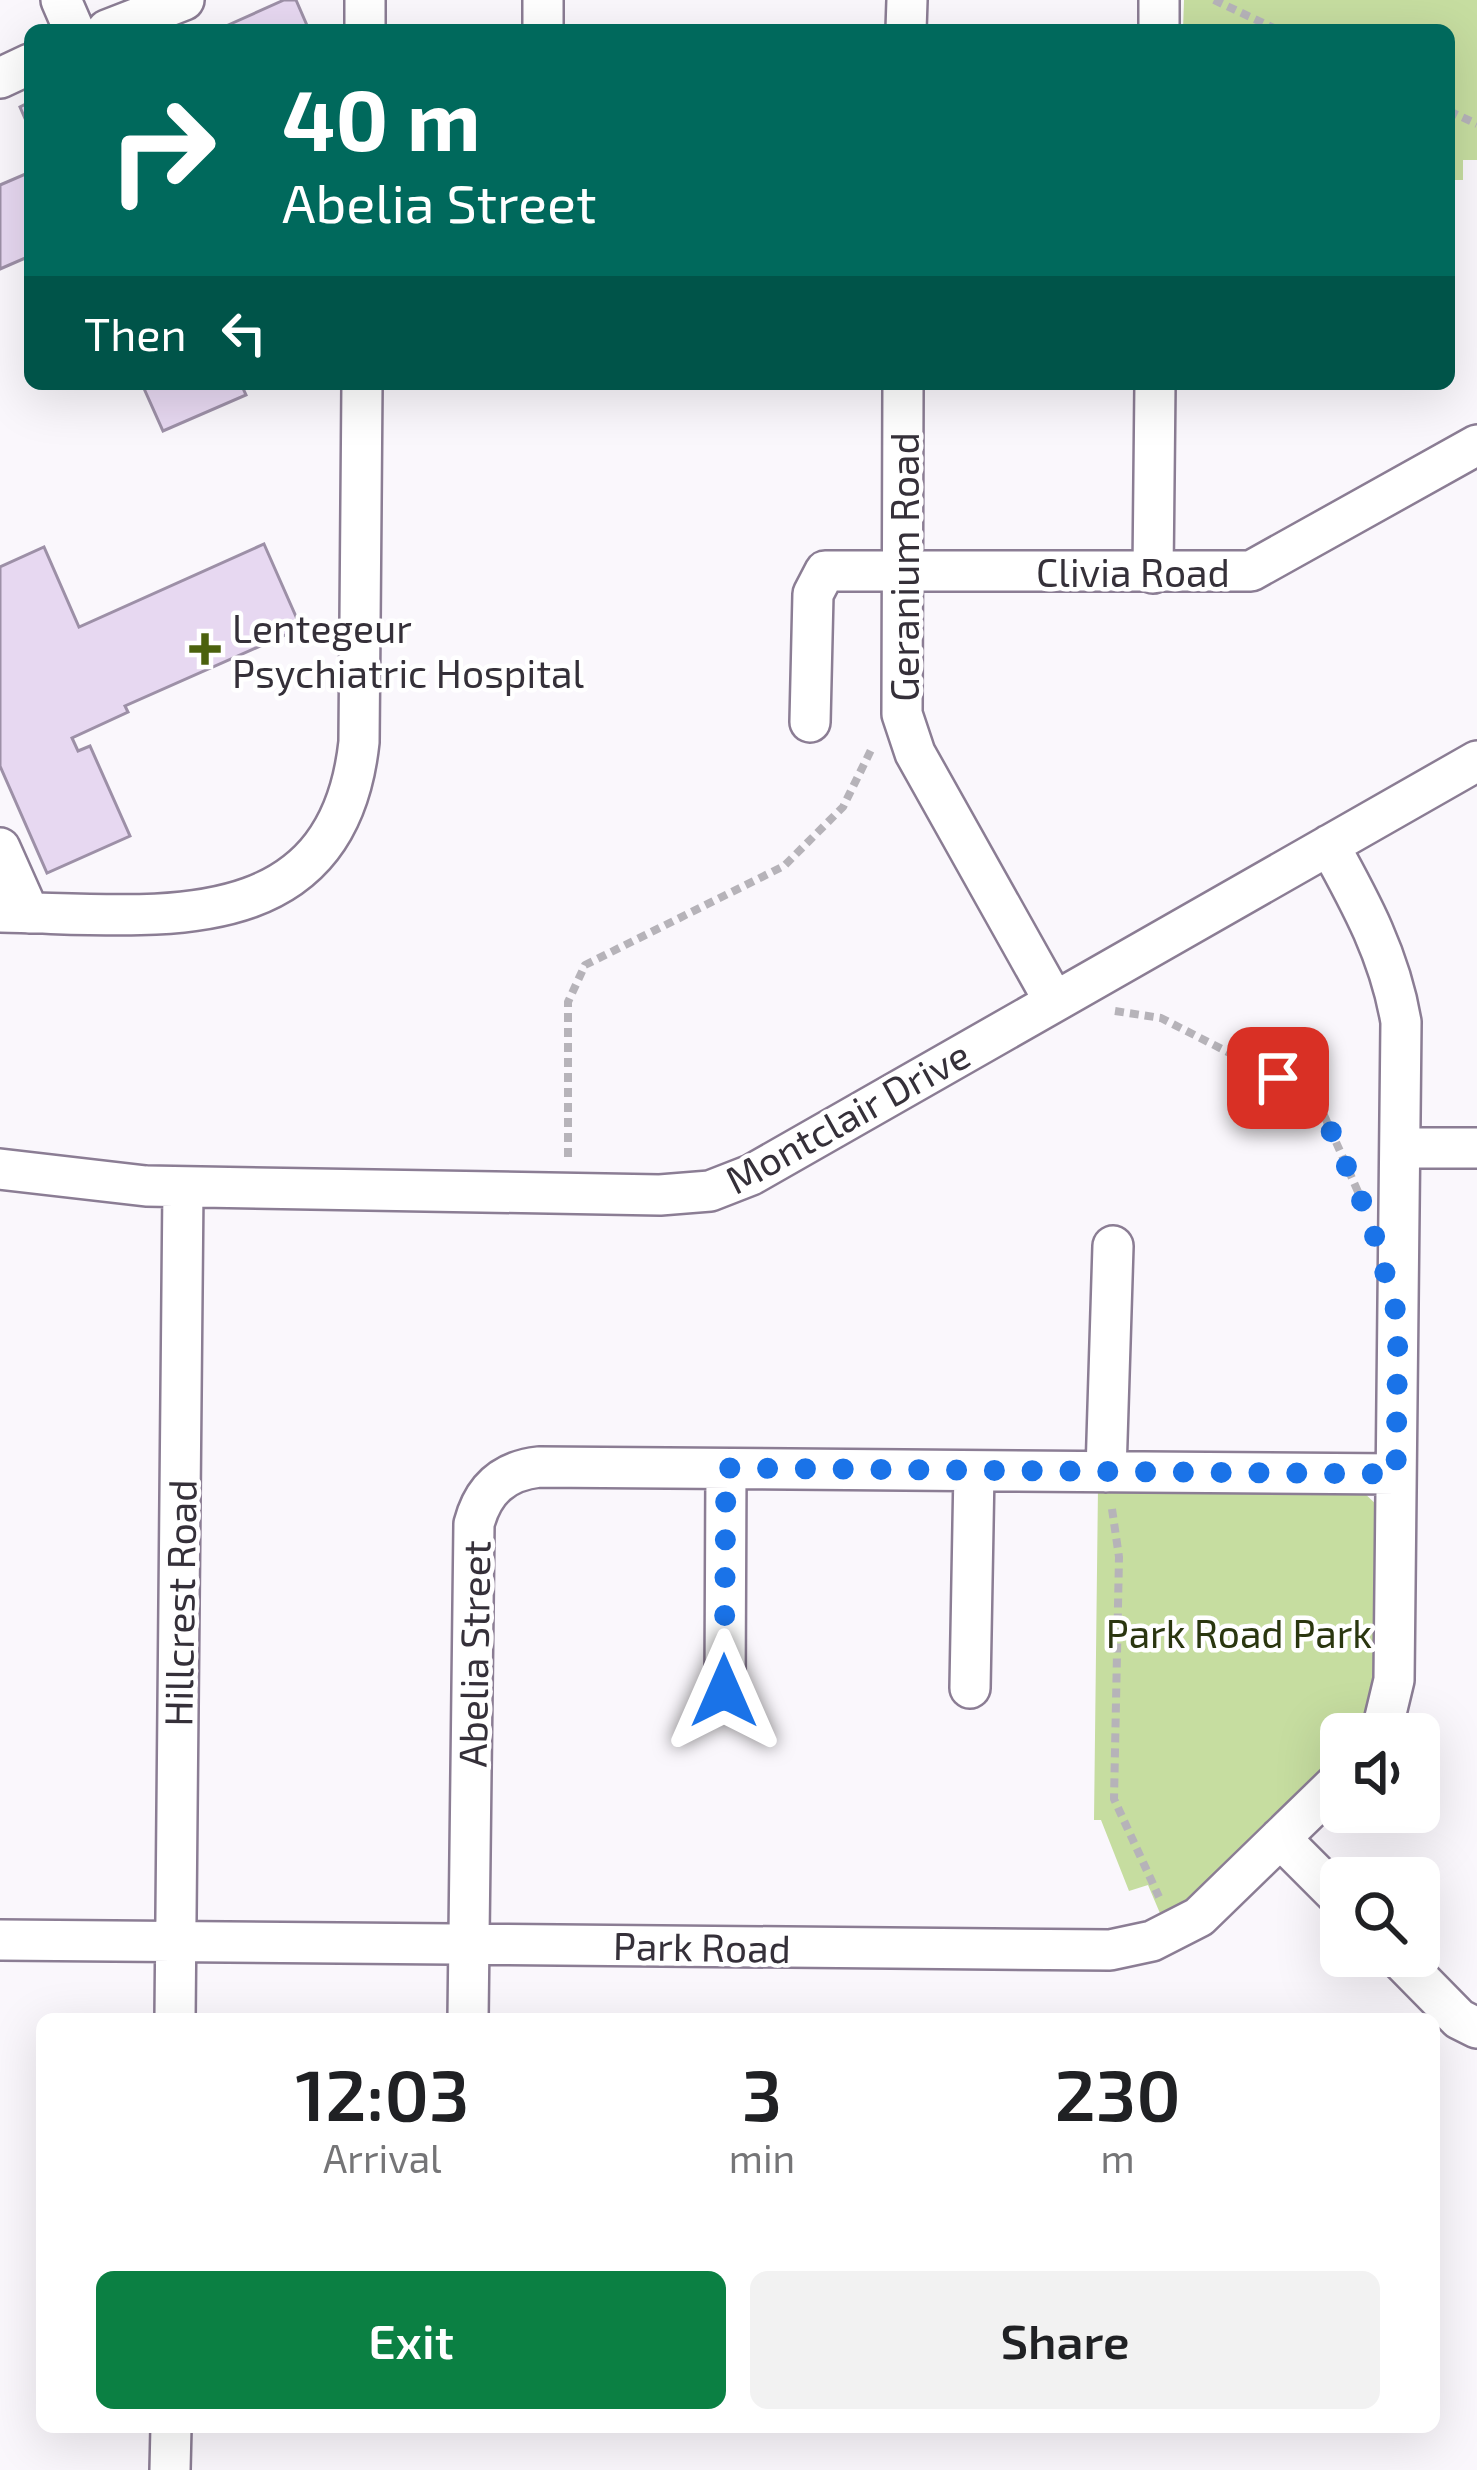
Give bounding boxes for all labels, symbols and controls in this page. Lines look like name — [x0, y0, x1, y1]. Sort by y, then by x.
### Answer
text: 40 m — [282, 67, 481, 168]
icon: right — [84, 72, 240, 228]
text: Abelia Street — [282, 169, 597, 234]
icon: left — [211, 300, 277, 366]
text: Then — [84, 306, 187, 360]
street label: Geranium Road — [880, 432, 927, 702]
street label: Clivia Road — [1036, 548, 1230, 595]
place label: Lentegeur Psychiatric Hospital — [232, 604, 584, 696]
marker: Lentegeur Psychiatric Hospital — [189, 633, 221, 665]
pin — [1227, 1027, 1329, 1129]
street label: Montclair Drive — [717, 1030, 977, 1202]
icon: arrive — [1245, 1045, 1311, 1111]
street label: Hillcrest Road — [153, 1479, 205, 1727]
street label: Abelia Street — [448, 1540, 498, 1768]
park label: Park Road Park — [1106, 1609, 1372, 1656]
position arrow — [661, 1628, 787, 1754]
map controls — [1320, 1713, 1440, 1977]
button: sound — [1320, 1713, 1440, 1833]
button: search — [1320, 1857, 1440, 1977]
street label: Park Road — [613, 1921, 791, 1971]
text: 12:03 — [295, 2049, 469, 2135]
text: 3 — [742, 2049, 782, 2135]
text: 230 — [1054, 2049, 1181, 2135]
text: Arrival — [323, 2134, 442, 2181]
text: min — [729, 2134, 795, 2181]
text: m — [1101, 2134, 1135, 2181]
button: Exit — [96, 2271, 726, 2409]
button: Share — [750, 2271, 1380, 2409]

